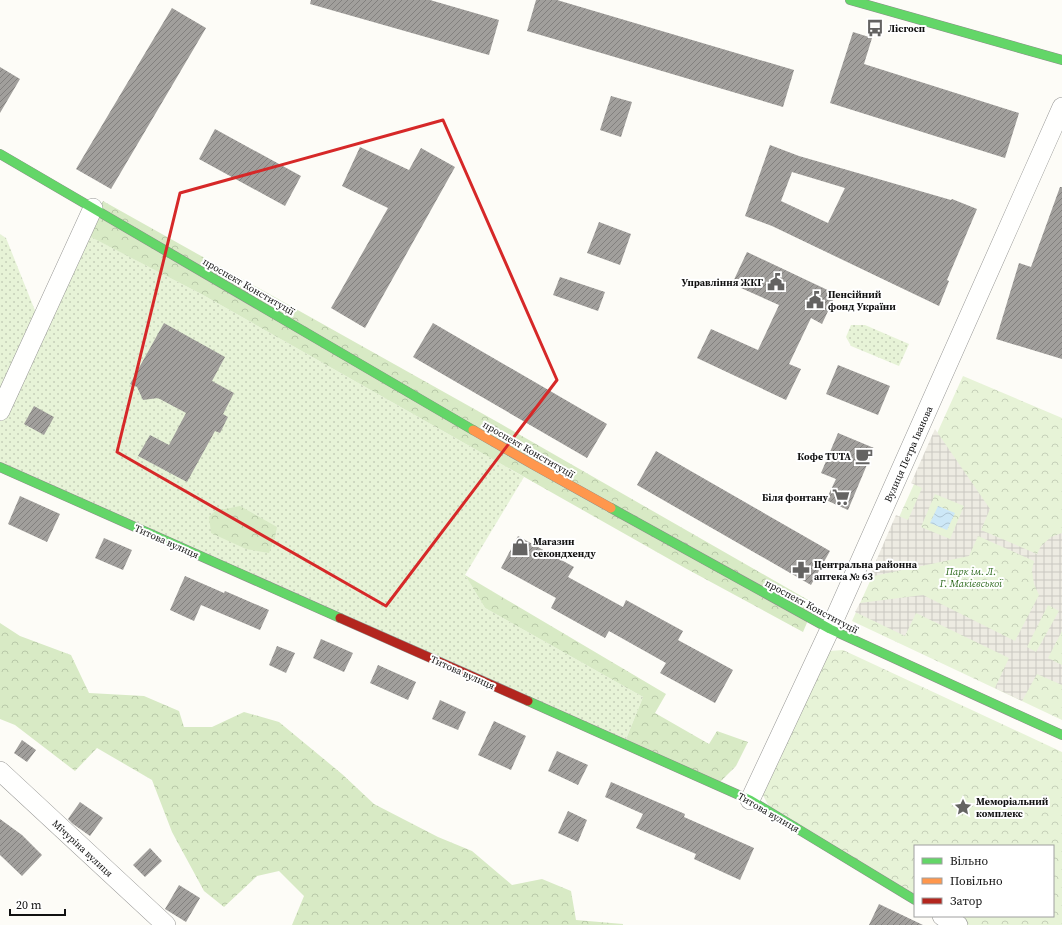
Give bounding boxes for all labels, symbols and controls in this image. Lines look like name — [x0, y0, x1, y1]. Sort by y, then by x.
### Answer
bus stop icon: Лісгосп — [865, 18, 885, 38]
place label: Лісгосп — [888, 22, 926, 35]
street label: проспект Конституції — [201, 255, 298, 319]
public building icon: Управління ЖКГ — [766, 272, 786, 292]
place label: Управління ЖКГ — [682, 276, 763, 289]
place label: Пенсійний фонд України — [828, 288, 896, 313]
public building icon: Пенсійний фонд України — [805, 290, 825, 310]
street label: Вулиця Петра Іванова — [881, 403, 936, 504]
street label: проспект Конституції — [481, 418, 578, 482]
cafe icon: Кофе TUTA — [854, 446, 874, 466]
place label: Кофе TUTA — [797, 450, 851, 463]
supermarket icon: Біля фонтану — [831, 487, 851, 507]
place label: Біля фонтану — [762, 491, 829, 504]
street label: Титова вулиця — [133, 521, 201, 561]
place label: Магазин секондхенду — [533, 535, 597, 560]
shop icon: Магазин секондхенду — [510, 537, 530, 557]
place label: Центральна районна аптека № 63 — [814, 558, 918, 583]
pharmacy icon: Центральна районна аптека № 63 — [791, 560, 811, 580]
park label: Парк ім. Л. Г. Макієвської — [939, 565, 1003, 590]
street label: проспект Конституції — [763, 576, 862, 637]
street label: Титова вулиця — [429, 652, 497, 692]
street label: Титова вулиця — [736, 790, 802, 835]
place label: Меморіальний комплекс — [976, 795, 1049, 820]
place icon: Меморіальний комплекс — [953, 797, 973, 817]
street label: Мічуріна вулиця — [50, 817, 116, 880]
legend — [914, 845, 1054, 917]
text: Вільно — [950, 853, 989, 869]
text: Повільно — [950, 873, 1003, 889]
scale bar — [10, 891, 65, 917]
text: Затор — [950, 893, 982, 909]
text: 20 m — [16, 897, 42, 913]

